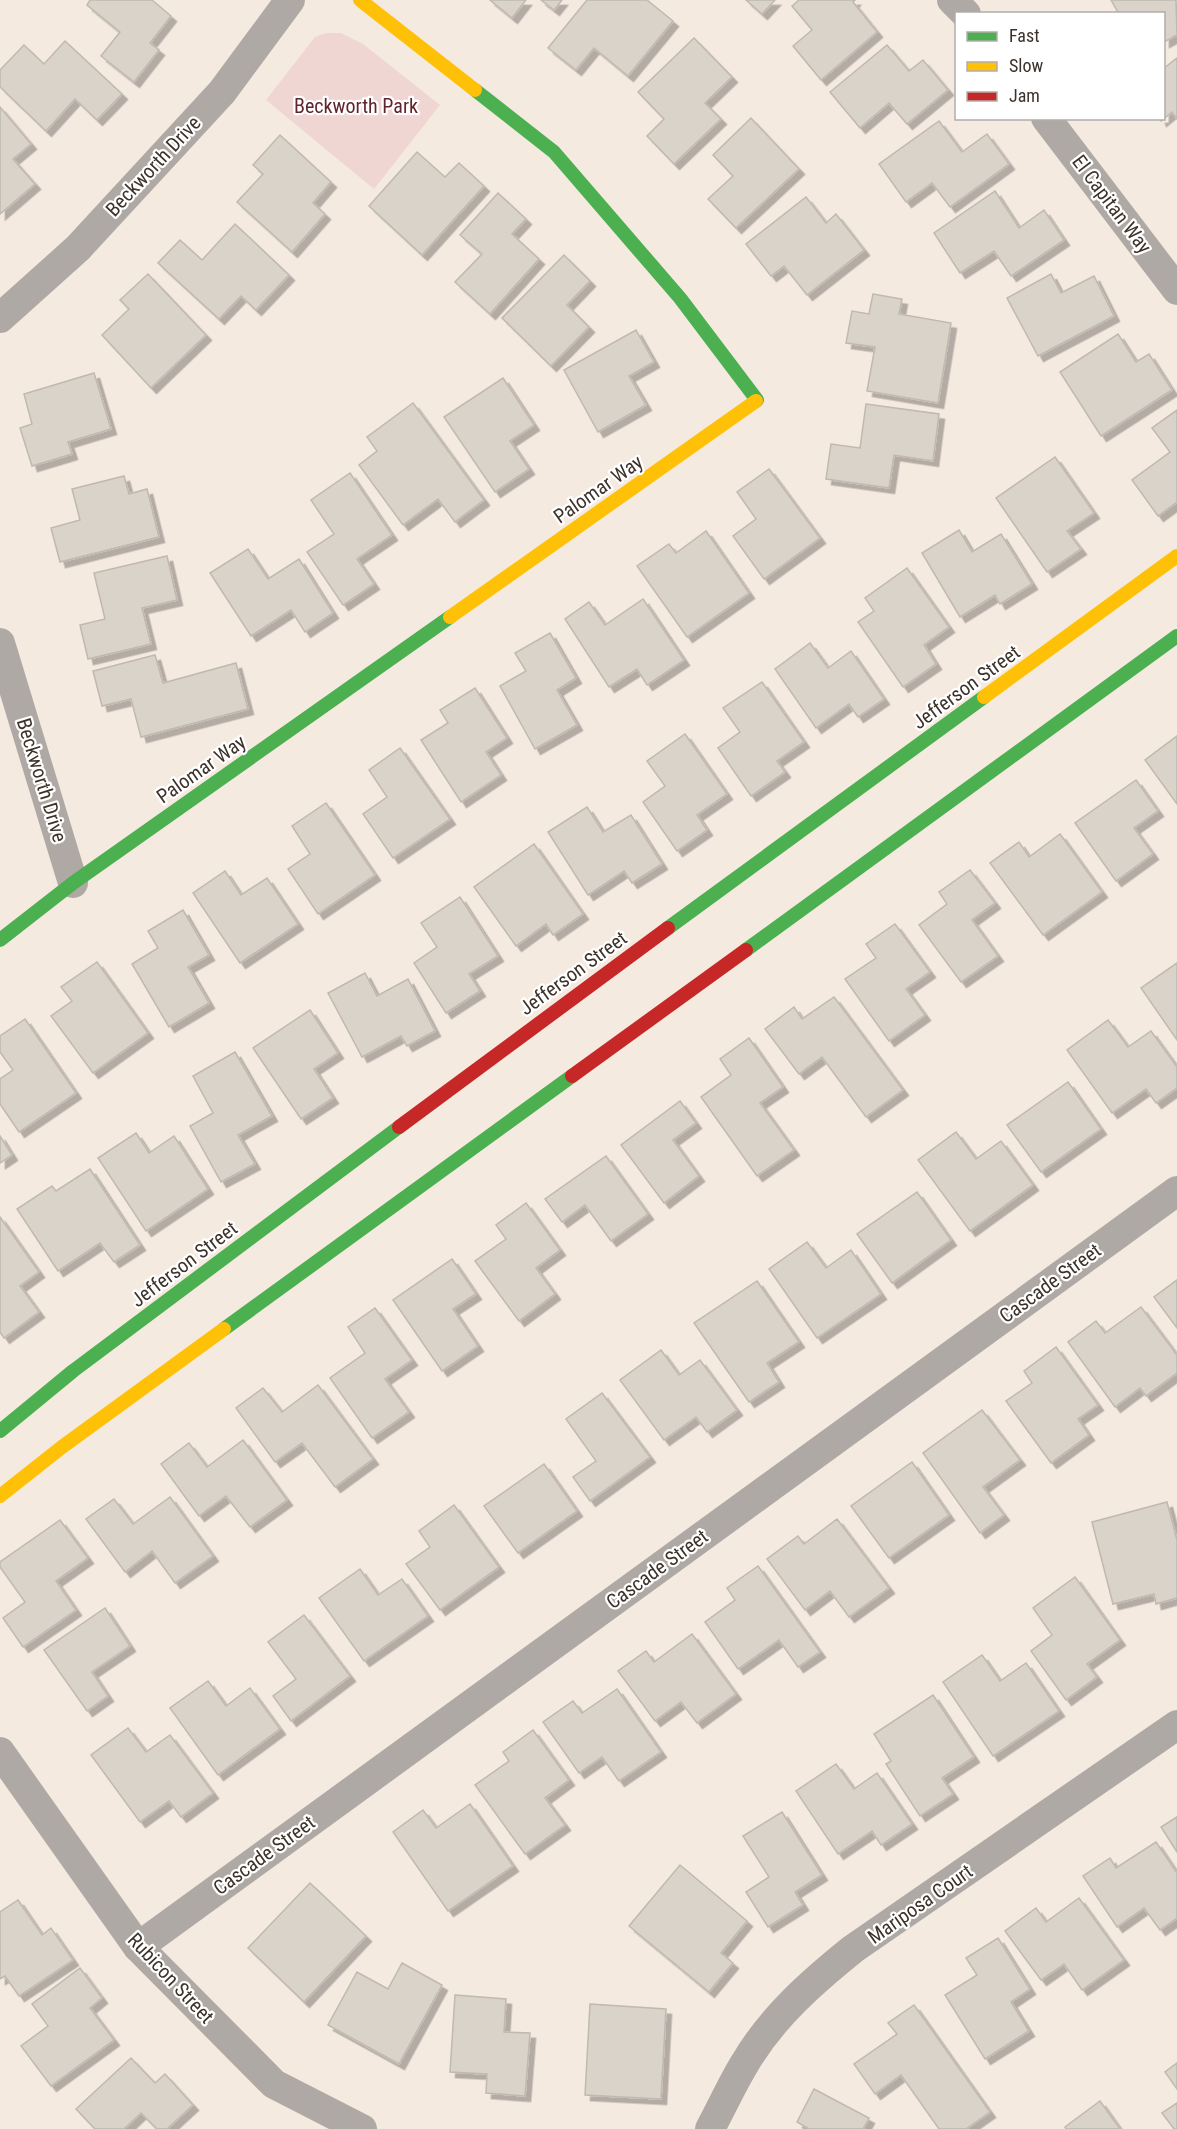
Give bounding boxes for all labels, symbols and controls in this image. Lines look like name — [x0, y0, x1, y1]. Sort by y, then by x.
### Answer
legend — [955, 12, 1165, 120]
text: Fast — [1009, 25, 1040, 46]
text: Slow — [1009, 55, 1044, 76]
text: Jam — [1009, 85, 1040, 106]
park label: Beckworth Park — [294, 94, 418, 118]
street label: Beckworth Drive — [100, 111, 206, 221]
street label: El Capitan Way — [1067, 150, 1157, 258]
street label: Palomar Way — [549, 450, 647, 528]
street label: Jefferson Street — [907, 640, 1025, 734]
street label: Beckworth Drive — [12, 715, 72, 845]
street label: Palomar Way — [152, 730, 250, 808]
street label: Jefferson Street — [514, 926, 632, 1020]
street label: Jefferson Street — [126, 1216, 242, 1312]
street label: Cascade Street — [995, 1238, 1106, 1328]
street label: Cascade Street — [602, 1524, 713, 1614]
street label: Cascade Street — [209, 1810, 320, 1900]
street label: Mariposa Court — [863, 1859, 977, 1949]
street label: Rubicon Street — [123, 1928, 219, 2028]

